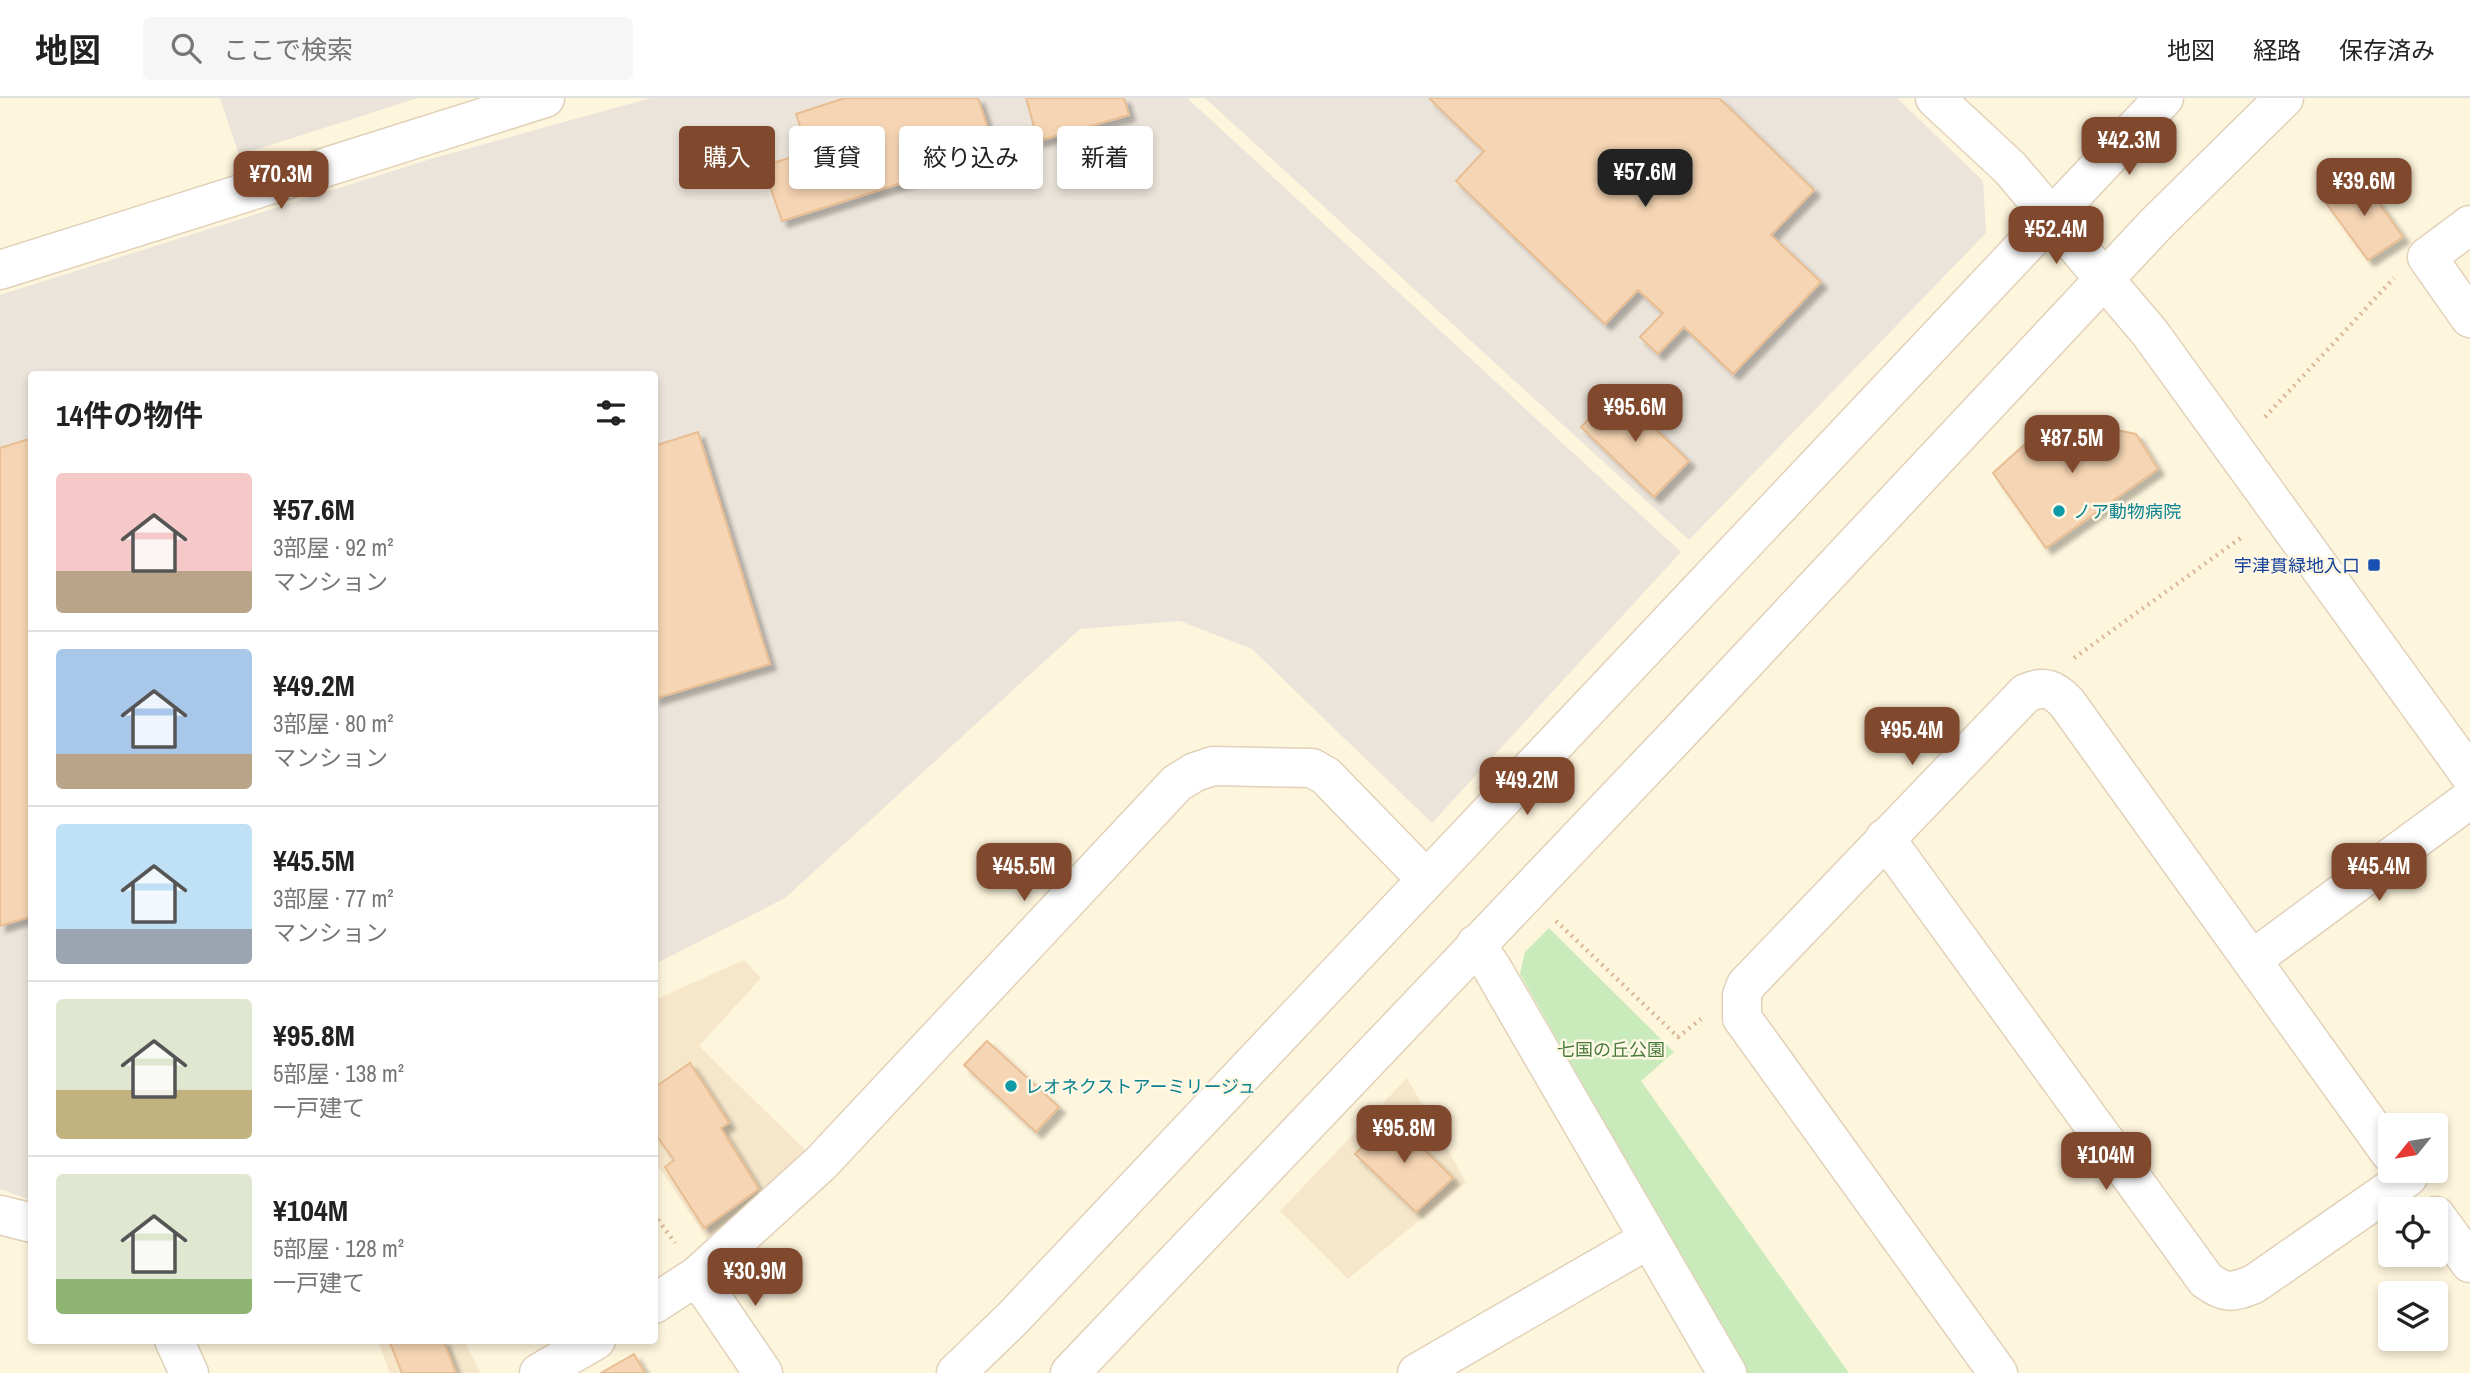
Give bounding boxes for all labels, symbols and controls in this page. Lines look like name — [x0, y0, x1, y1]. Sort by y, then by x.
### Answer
search box — [143, 17, 633, 80]
text: 地図 — [35, 28, 101, 72]
icon: search — [167, 29, 205, 67]
text: ここで検索 — [223, 32, 353, 67]
text: 地図 — [2167, 34, 2215, 66]
text: 経路 — [2253, 34, 2301, 66]
text: 保存済み — [2339, 34, 2435, 66]
pin: ¥42.3M — [2072, 118, 2186, 177]
text: ¥42.3M — [2098, 124, 2160, 155]
chip: 購入 — [679, 126, 775, 189]
chip: 賃貸 — [789, 126, 885, 189]
chip: 絞り込み — [899, 126, 1043, 189]
chip: 新着 — [1057, 126, 1153, 189]
pin: ¥57.6M — [1588, 150, 1702, 209]
pin: ¥70.3M — [224, 152, 338, 211]
text: ¥57.6M — [1614, 156, 1676, 187]
text: ¥70.3M — [250, 158, 312, 189]
pin: ¥39.6M — [2307, 158, 2421, 218]
text: ¥39.6M — [2333, 165, 2395, 196]
pin: ¥52.4M — [1999, 206, 2113, 266]
text: ¥52.4M — [2025, 213, 2087, 244]
pin: ¥95.6M — [1578, 384, 1692, 444]
text: ¥95.6M — [1604, 391, 1666, 422]
icon: filters — [592, 394, 630, 432]
text: 14件の物件 — [56, 395, 203, 435]
pin: ¥87.5M — [2015, 416, 2129, 475]
text: ¥87.5M — [2041, 422, 2103, 453]
text: ¥57.6M — [273, 489, 355, 529]
place label: ノア動物病院 — [2073, 499, 2181, 524]
icon: home — [112, 501, 196, 585]
marker: ノア動物病院 — [2051, 503, 2067, 519]
text: 3部屋 · 92 m² — [273, 532, 393, 563]
place label: 宇津貫緑地入口 — [2234, 553, 2360, 578]
marker: 宇津貫緑地入口 — [2366, 557, 2382, 573]
text: マンション — [273, 566, 388, 597]
text: ¥49.2M — [273, 665, 355, 705]
icon: home — [112, 677, 196, 761]
text: 3部屋 · 80 m² — [273, 708, 393, 739]
pin: ¥95.4M — [1855, 708, 1969, 767]
text: ¥95.4M — [1881, 714, 1943, 745]
text: マンション — [273, 742, 388, 773]
pin: ¥49.2M — [1470, 758, 1584, 817]
text: ¥49.2M — [1496, 764, 1558, 795]
text: ¥45.5M — [273, 840, 355, 880]
pin: ¥45.5M — [967, 844, 1081, 903]
pin: ¥45.4M — [2322, 844, 2436, 903]
text: ¥45.5M — [993, 850, 1055, 881]
text: ¥45.4M — [2348, 850, 2410, 881]
icon: home — [112, 852, 196, 936]
text: 3部屋 · 77 m² — [273, 883, 393, 914]
text: マンション — [273, 917, 388, 948]
text: ¥95.8M — [273, 1015, 355, 1055]
icon: home — [112, 1027, 196, 1111]
park label: 七国の丘公園 — [1557, 1037, 1665, 1062]
text: 5部屋 · 138 m² — [273, 1058, 404, 1089]
place label: レオネクストアーミリージュ — [1025, 1074, 1256, 1099]
marker: レオネクストアーミリージュ — [1003, 1078, 1019, 1094]
text: 一戸建て — [273, 1092, 365, 1123]
pin: ¥95.8M — [1347, 1105, 1461, 1165]
text: ¥95.8M — [1373, 1112, 1435, 1143]
north arrow — [2378, 1113, 2448, 1183]
map controls — [2378, 1113, 2448, 1351]
pin: ¥104M — [2057, 1132, 2155, 1192]
text: ¥104M — [2077, 1139, 2135, 1170]
text: ¥104M — [273, 1190, 348, 1230]
button: locate — [2378, 1197, 2448, 1267]
icon: home — [112, 1202, 196, 1286]
text: 5部屋 · 128 m² — [273, 1233, 404, 1264]
pin: ¥30.9M — [698, 1248, 812, 1308]
text: ¥30.9M — [724, 1255, 786, 1286]
text: 一戸建て — [273, 1267, 365, 1298]
button: layers — [2378, 1281, 2448, 1351]

